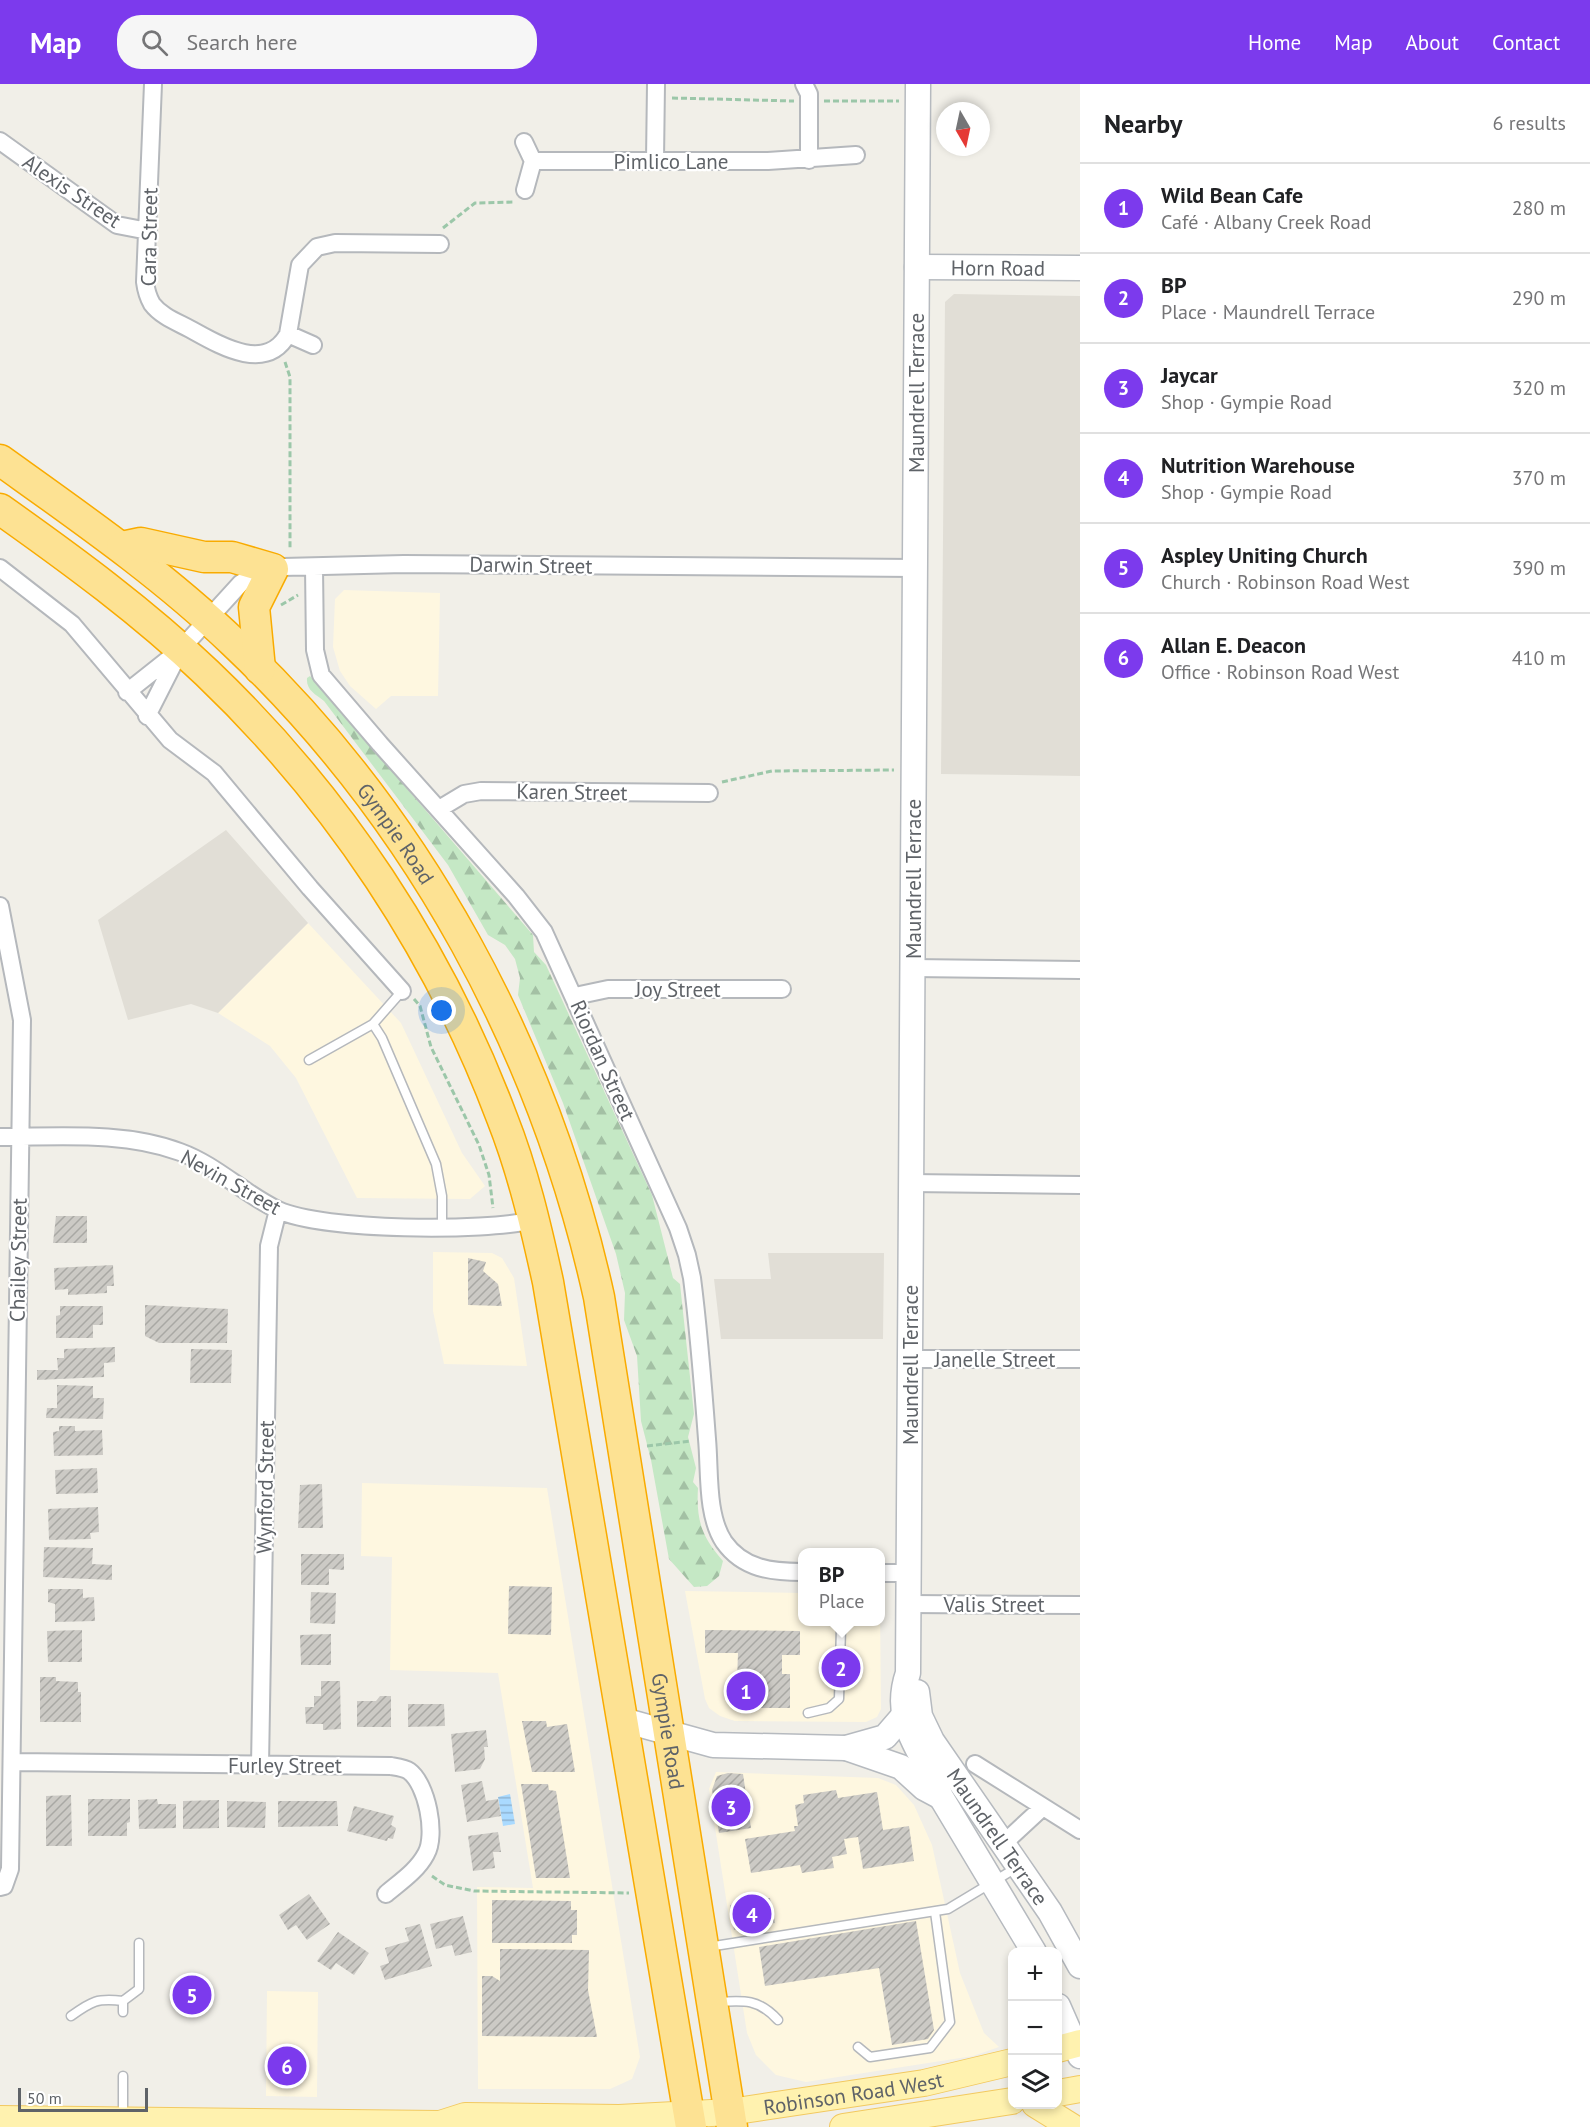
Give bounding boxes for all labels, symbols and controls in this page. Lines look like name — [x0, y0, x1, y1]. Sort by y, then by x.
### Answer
search box — [117, 15, 537, 69]
text: Map — [30, 24, 81, 61]
icon: search — [138, 26, 171, 59]
text: Search here — [186, 28, 297, 56]
text: Home — [1248, 29, 1301, 56]
text: Map — [1334, 29, 1373, 56]
text: About — [1406, 29, 1459, 56]
text: Contact — [1492, 29, 1560, 56]
north arrow — [936, 102, 990, 156]
text: Nearby — [1104, 107, 1182, 140]
text: 6 results — [1493, 110, 1566, 136]
street label: Alexis Street — [18, 148, 126, 234]
street label: Pimlico Lane — [613, 148, 729, 175]
text: Wild Bean Cafe — [1161, 181, 1303, 209]
street label: Cara Street — [135, 187, 163, 287]
text: 1 — [1118, 195, 1129, 221]
text: 280 m — [1512, 195, 1566, 221]
text: Café · Albany Creek Road — [1161, 209, 1371, 235]
street label: Horn Road — [951, 254, 1045, 281]
text: BP — [1161, 271, 1187, 299]
text: 2 — [1118, 285, 1129, 311]
text: 290 m — [1512, 285, 1566, 311]
text: Place · Maundrell Terrace — [1161, 299, 1375, 325]
street label: Maundrell Terrace — [903, 313, 930, 473]
text: Jaycar — [1161, 361, 1218, 389]
text: 3 — [1118, 375, 1129, 401]
text: 320 m — [1512, 375, 1566, 401]
text: Shop · Gympie Road — [1161, 389, 1332, 415]
text: Nutrition Warehouse — [1161, 451, 1355, 479]
text: 4 — [1118, 465, 1129, 491]
text: 370 m — [1512, 465, 1566, 491]
text: Shop · Gympie Road — [1161, 479, 1332, 505]
text: Aspley Uniting Church — [1161, 541, 1368, 569]
street label: Darwin Street — [469, 550, 593, 580]
text: 5 — [1118, 555, 1129, 581]
text: 390 m — [1512, 555, 1566, 581]
text: Church · Robinson Road West — [1161, 569, 1409, 595]
text: Allan E. Deacon — [1161, 631, 1306, 659]
text: 6 — [1118, 645, 1129, 671]
text: 410 m — [1512, 645, 1566, 671]
text: Office · Robinson Road West — [1161, 659, 1399, 685]
street label: Gympie Road — [352, 777, 441, 889]
street label: Karen Street — [516, 778, 628, 806]
street label: Maundrell Terrace — [900, 799, 927, 959]
street label: Joy Street — [634, 976, 721, 1003]
your location — [427, 996, 456, 1025]
street label: Riordan Street — [564, 996, 642, 1124]
street label: Nevin Street — [176, 1143, 286, 1221]
street label: Chailey Street — [3, 1198, 33, 1322]
street label: Maundrell Terrace — [897, 1285, 924, 1445]
street label: Janelle Street — [934, 1346, 1055, 1373]
street label: Wynford Street — [250, 1420, 280, 1554]
popup — [798, 1548, 885, 1626]
text: BP — [819, 1560, 844, 1588]
text: Place — [819, 1588, 864, 1614]
street label: Valis Street — [942, 1591, 1045, 1618]
pin: 2 — [822, 1646, 860, 1690]
pin: 1 — [726, 1668, 766, 1714]
street label: Gympie Road — [646, 1671, 691, 1791]
street label: Furley Street — [228, 1752, 342, 1779]
street label: Maundrell Terrace — [941, 1763, 1055, 1910]
pin: 3 — [712, 1784, 750, 1830]
pin: 4 — [732, 1892, 771, 1936]
map controls — [1008, 1947, 1062, 2109]
button: + — [1008, 1947, 1062, 2001]
pin: 5 — [172, 1972, 212, 2018]
button: − — [1008, 2001, 1062, 2055]
pin: 6 — [268, 2044, 306, 2088]
button: layers — [1008, 2055, 1062, 2109]
street label: Robinson Road West — [762, 2065, 946, 2120]
scale bar — [18, 2085, 148, 2112]
text: 50 m — [27, 2088, 62, 2108]

